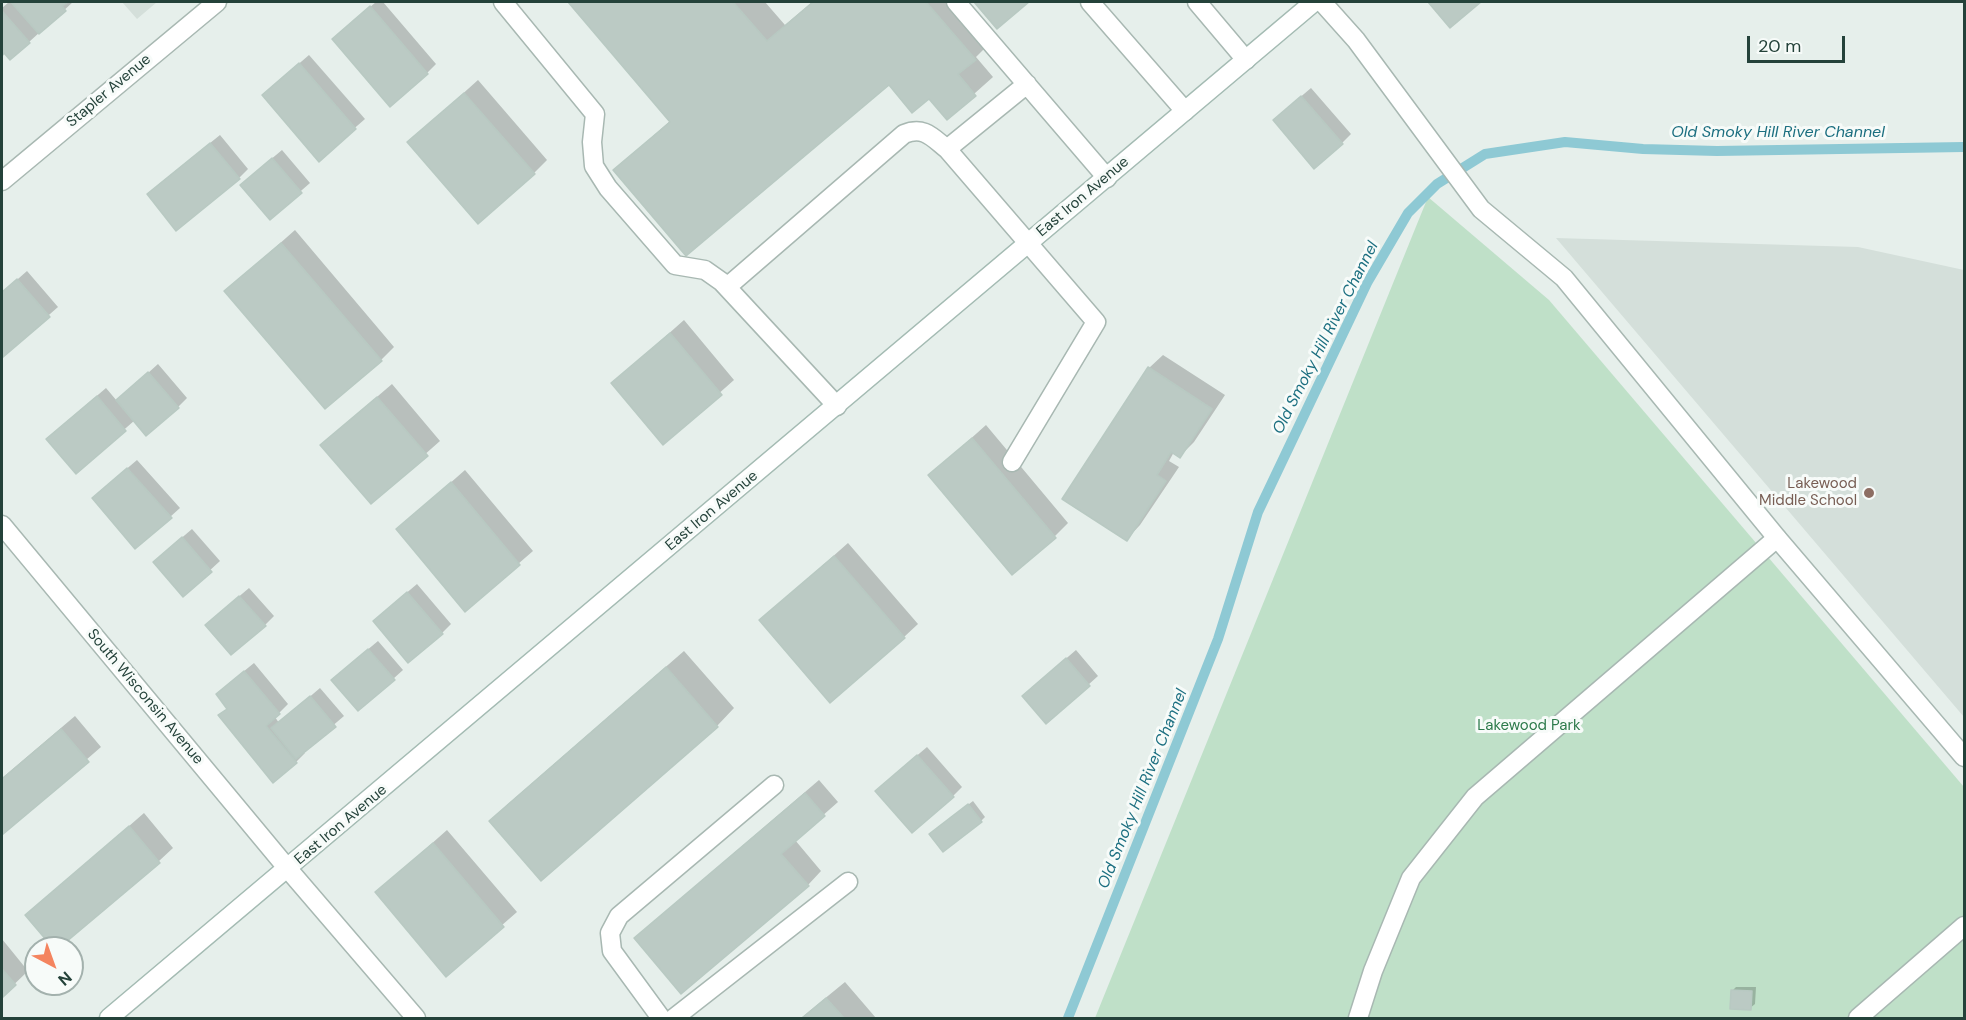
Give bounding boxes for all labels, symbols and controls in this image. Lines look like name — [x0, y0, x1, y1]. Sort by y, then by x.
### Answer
scale bar — [1750, 24, 1848, 62]
text: 20 m — [1758, 34, 1801, 58]
street label: Stapler Avenue — [63, 51, 155, 131]
water label: Old Smoky Hill River Channel — [1671, 123, 1885, 143]
street label: East Iron Avenue — [1033, 153, 1133, 241]
water label: Old Smoky Hill River Channel — [1269, 239, 1383, 437]
street label: East Iron Avenue — [662, 467, 762, 555]
place label: Lakewood Middle School — [1759, 475, 1857, 510]
marker: Lakewood Middle School — [1862, 486, 1876, 500]
street label: South Wisconsin Avenue — [83, 626, 207, 768]
water label: Old Smoky Hill River Channel — [1094, 686, 1192, 892]
park label: Lakewood Park — [1477, 717, 1581, 735]
street label: East Iron Avenue — [291, 781, 391, 869]
north arrow — [24, 936, 84, 996]
text: N — [54, 967, 76, 990]

